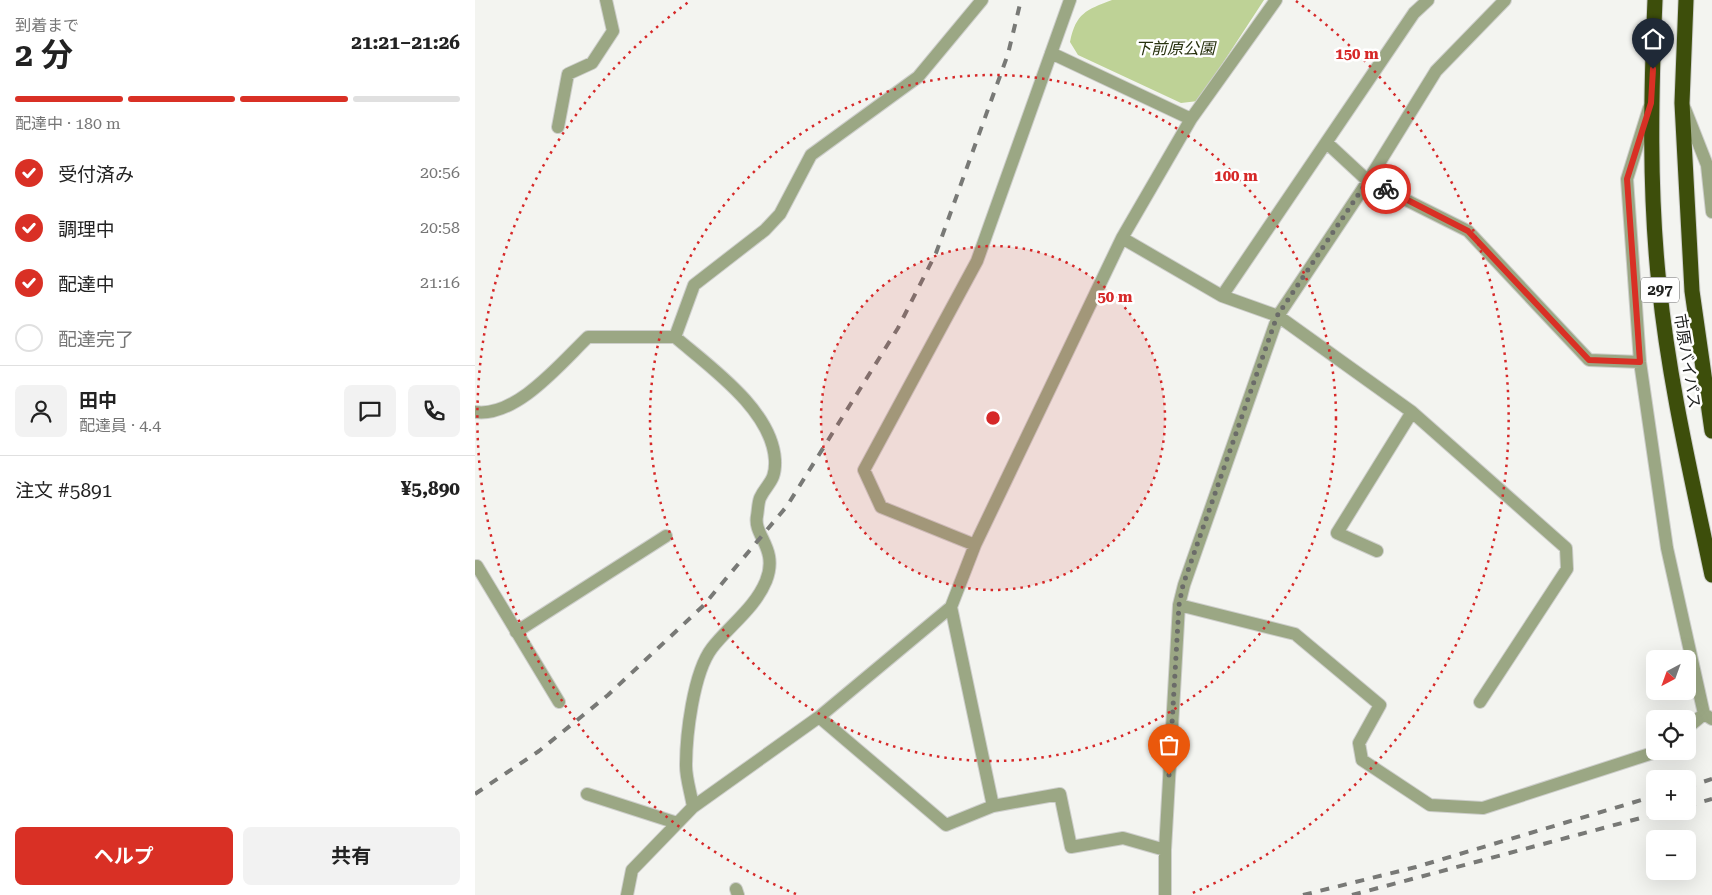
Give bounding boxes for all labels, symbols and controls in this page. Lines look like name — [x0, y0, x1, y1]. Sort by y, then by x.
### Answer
text: 到着まで — [15, 16, 79, 35]
pin — [1632, 18, 1674, 69]
icon: home — [1639, 25, 1667, 53]
text: 21:21–21:26 — [351, 31, 460, 54]
text: 2 分 — [15, 36, 73, 74]
park label: 下前原公園 — [1135, 39, 1217, 58]
text: 150 m — [1335, 45, 1379, 63]
text: 配達中 · 180 m — [15, 114, 121, 133]
icon: check — [15, 159, 43, 187]
text: 受付済み — [58, 163, 134, 186]
text: 20:56 — [420, 163, 460, 182]
courier — [1361, 164, 1411, 214]
text: 100 m — [1214, 167, 1258, 185]
icon: bike — [1372, 175, 1400, 203]
icon: check — [15, 214, 43, 242]
text: 調理中 — [58, 218, 115, 241]
text: 20:58 — [420, 218, 460, 237]
icon: check — [15, 269, 43, 297]
text: 配達中 — [58, 273, 115, 296]
text: 21:16 — [420, 273, 460, 292]
road number: 297 — [1641, 278, 1679, 302]
text: 50 m — [1097, 288, 1133, 306]
street label: 市原バイパス — [1671, 312, 1704, 410]
text: 配達完了 — [58, 328, 134, 351]
button: person — [15, 385, 67, 437]
button: chat — [344, 385, 396, 437]
button: phone — [408, 385, 460, 437]
text: 田中 — [79, 389, 117, 412]
centre of rings — [984, 409, 1002, 427]
text: 配達員 · 4.4 — [79, 416, 161, 435]
text: ¥5,890 — [401, 477, 460, 500]
text: 注文 #5891 — [15, 479, 112, 502]
north arrow — [1646, 650, 1696, 700]
map controls — [1646, 650, 1696, 880]
button: locate — [1646, 710, 1696, 760]
pin — [1148, 724, 1190, 775]
icon: bag — [1155, 731, 1183, 759]
button: + — [1646, 770, 1696, 820]
button: ヘルプ — [15, 827, 233, 885]
button: 共有 — [243, 827, 460, 885]
button: − — [1646, 830, 1696, 880]

